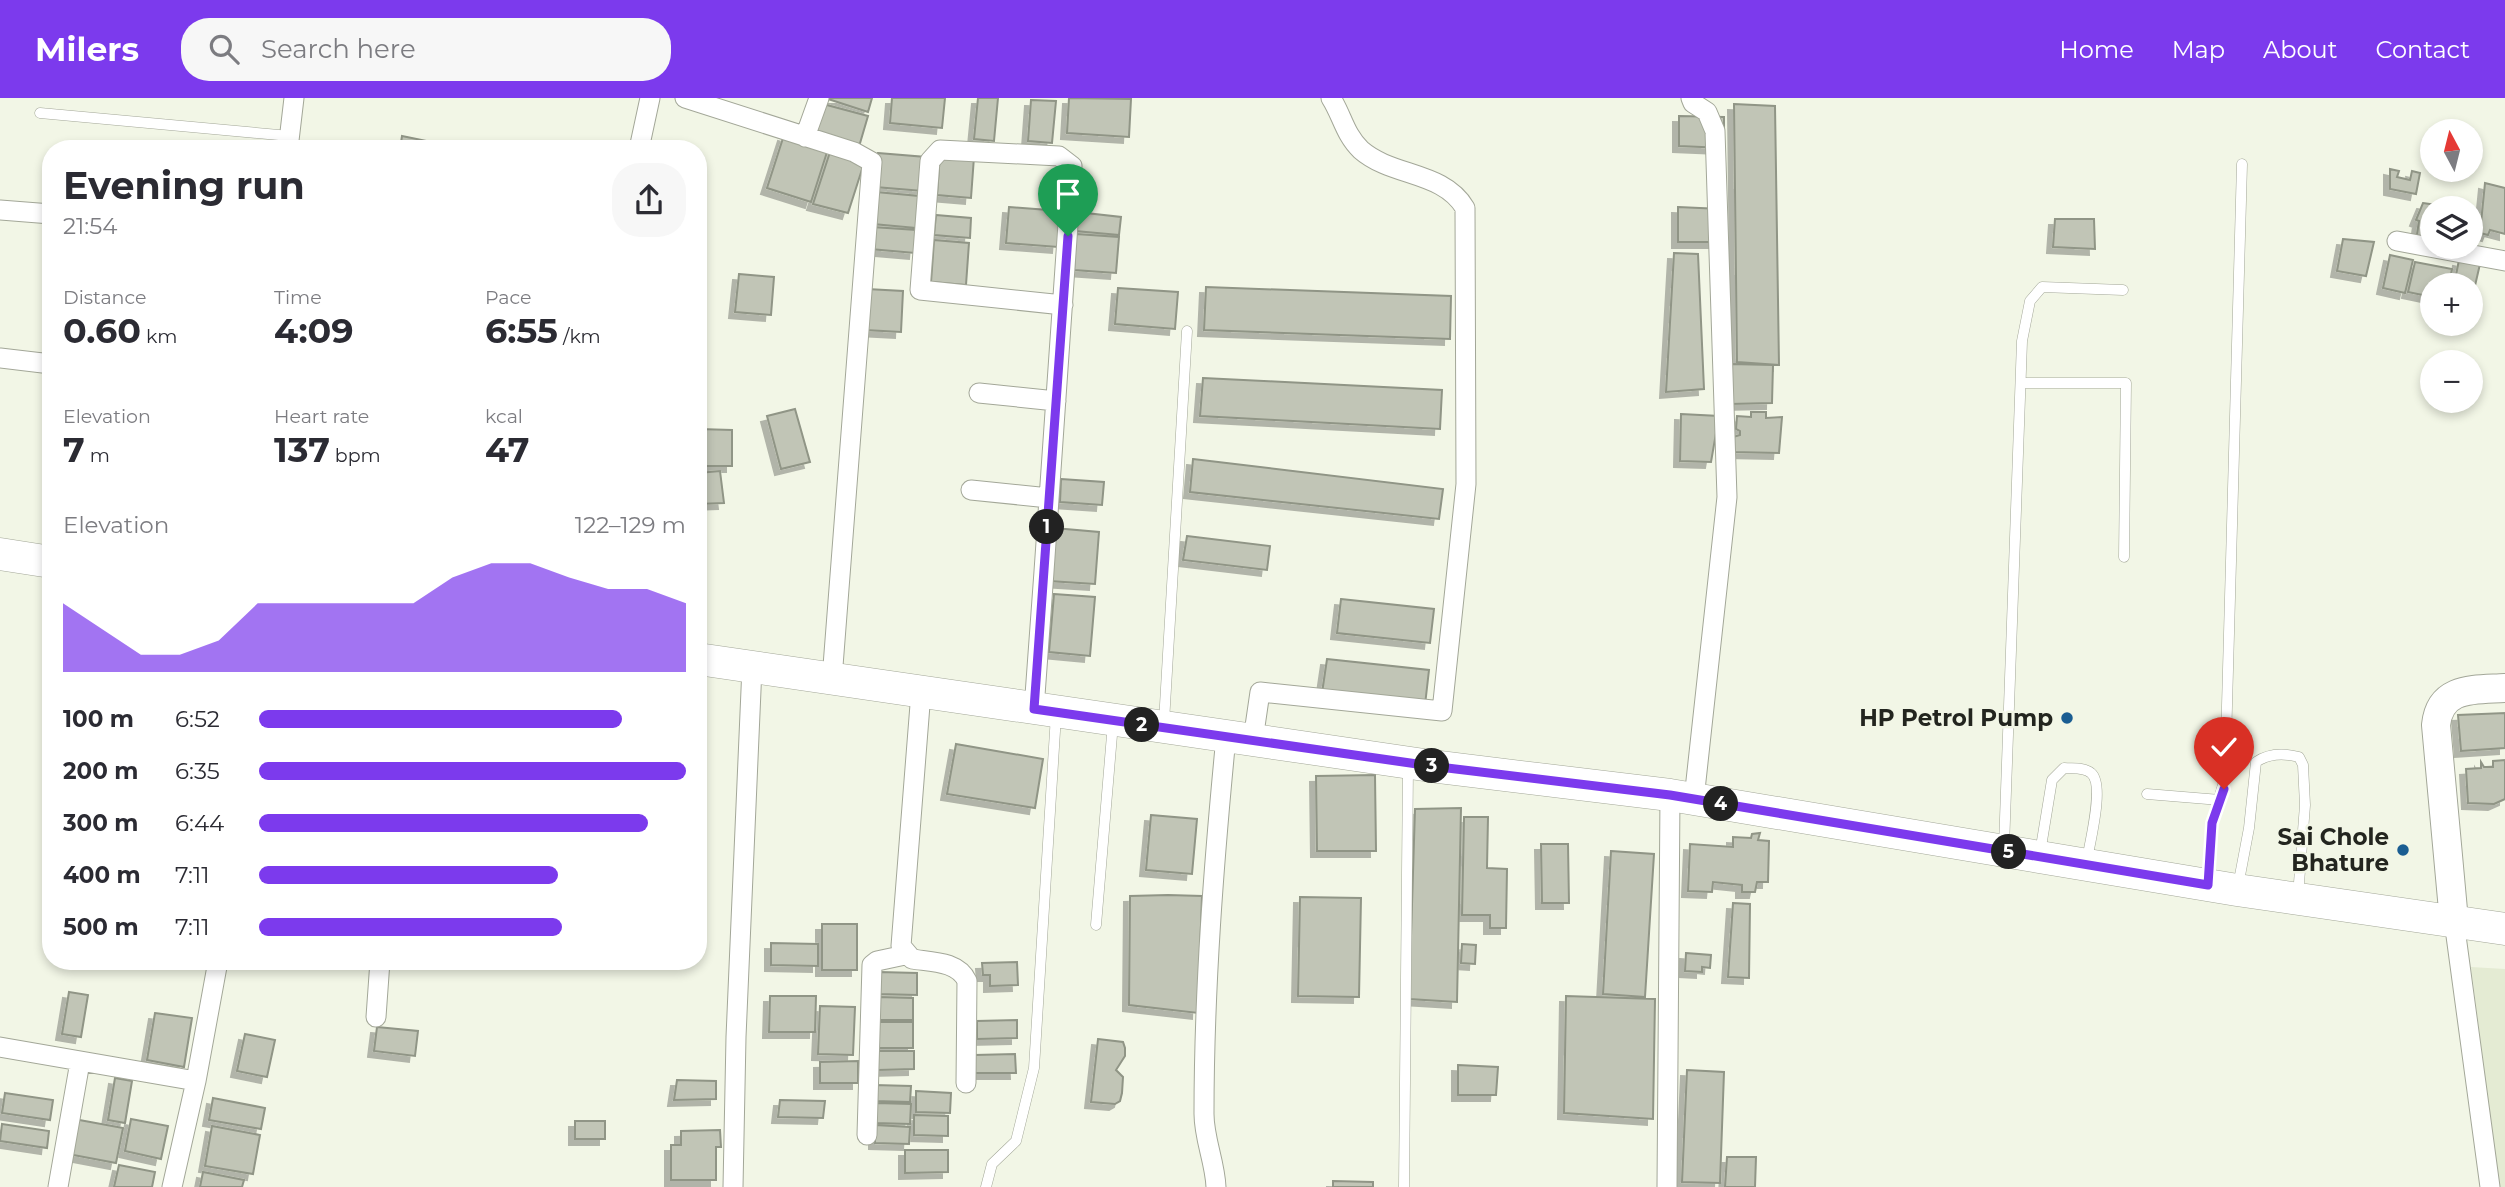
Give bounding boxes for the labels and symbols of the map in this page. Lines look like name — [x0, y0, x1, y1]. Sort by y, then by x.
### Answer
north arrow — [2420, 119, 2483, 182]
pin — [1038, 164, 1098, 236]
pin: 1 — [1030, 510, 1064, 544]
place label: HP Petrol Pump — [1859, 704, 2053, 732]
pin: 2 — [1124, 708, 1160, 742]
marker: HP Petrol Pump — [2059, 710, 2075, 726]
pin — [2194, 717, 2254, 789]
pin: 3 — [1414, 748, 1450, 784]
pin: 4 — [1704, 786, 1738, 822]
place label: Sai Chole Bhature — [2278, 823, 2389, 877]
pin: 5 — [1992, 834, 2026, 870]
marker: Sai Chole Bhature — [2395, 842, 2411, 858]

